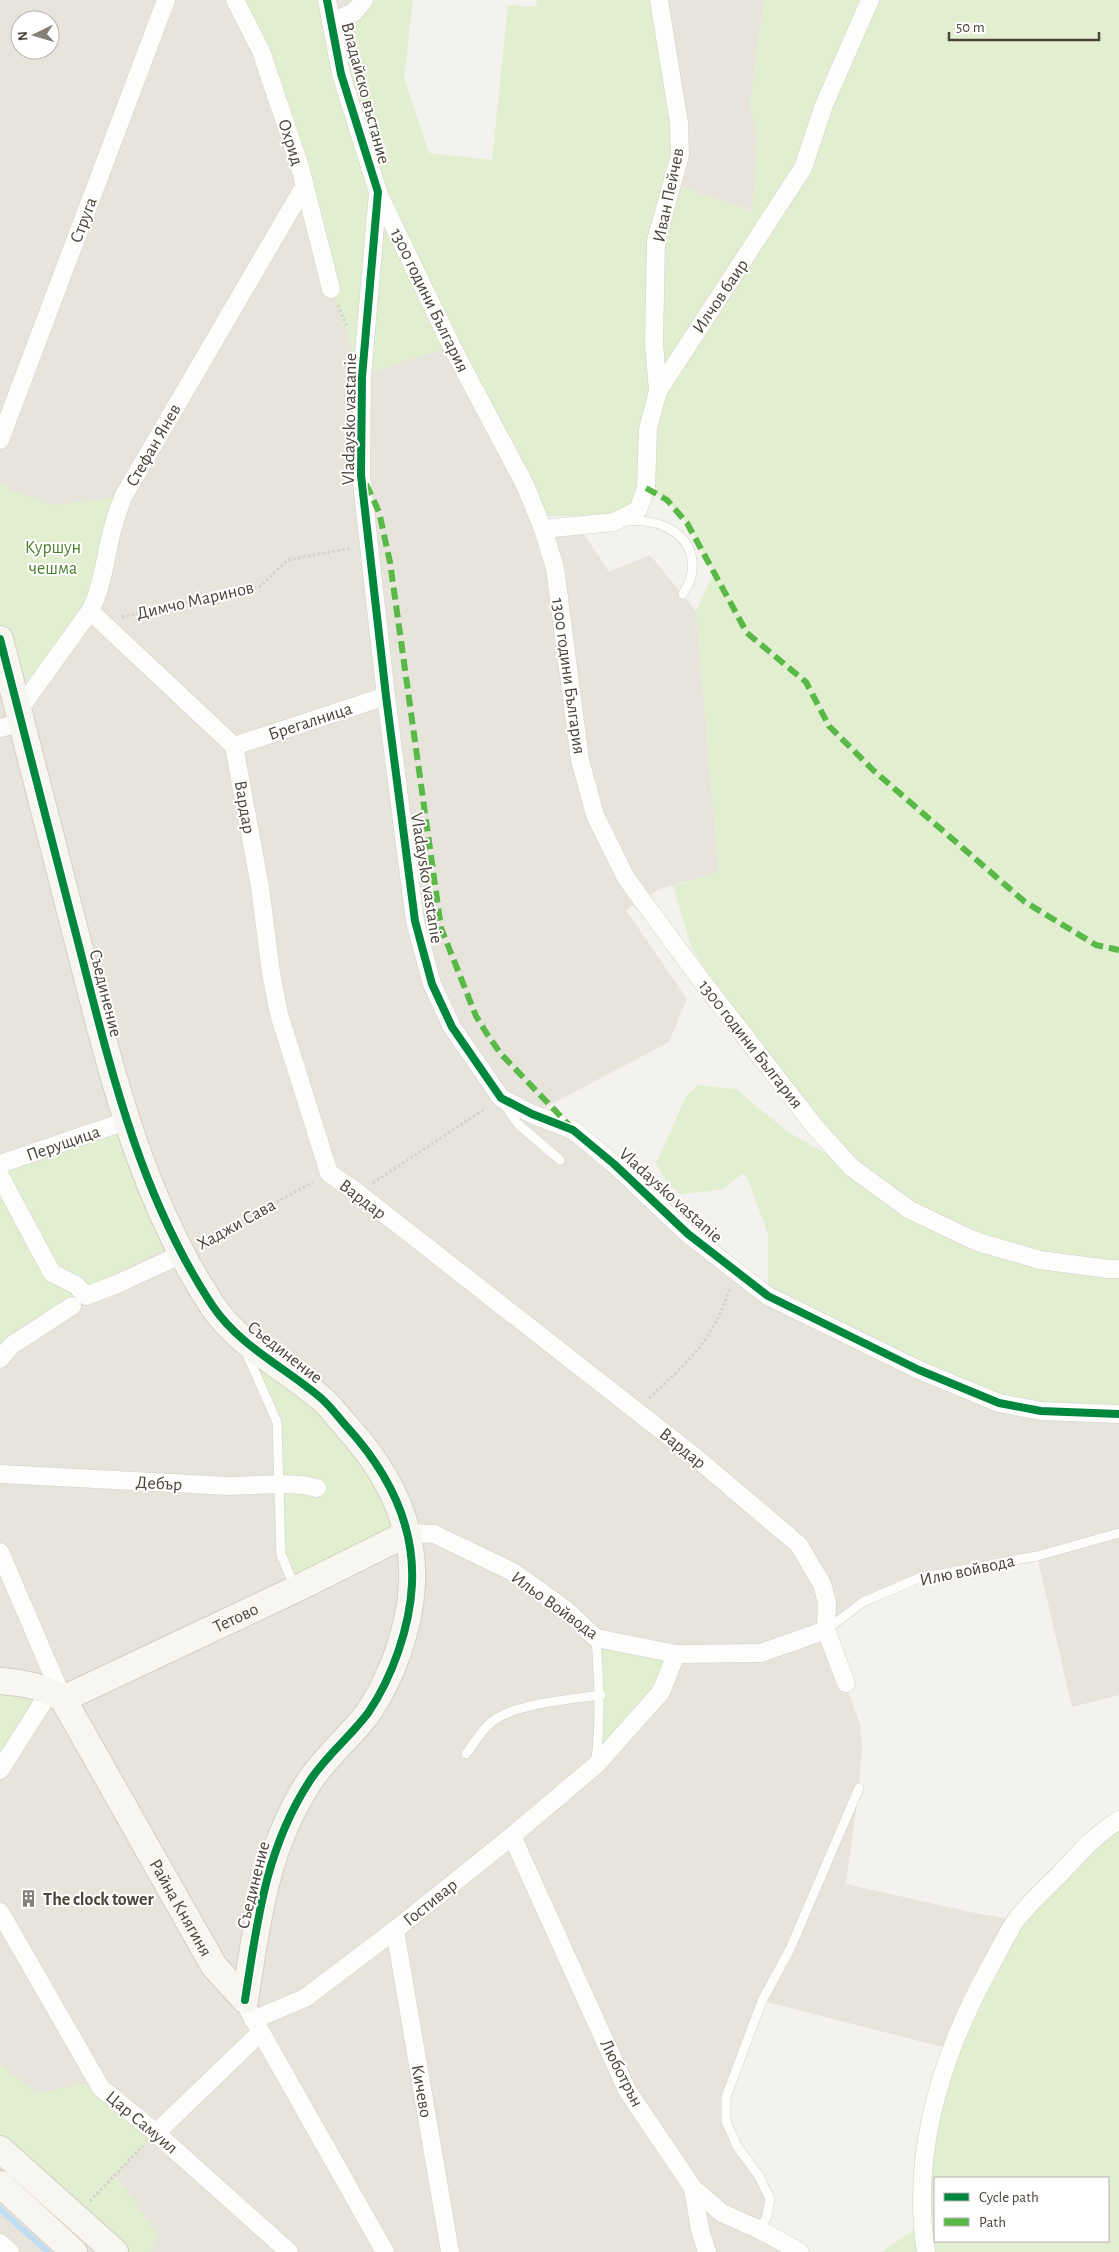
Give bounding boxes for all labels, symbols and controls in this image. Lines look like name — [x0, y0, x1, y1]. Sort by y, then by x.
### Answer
north arrow — [10, 10, 60, 60]
scale bar — [949, 10, 1099, 42]
street label: Владайско въстание — [337, 20, 393, 166]
text: 50 m — [956, 20, 985, 35]
text: N — [16, 31, 30, 42]
street label: Охрид — [274, 117, 306, 168]
street label: Иван Пейчев — [650, 146, 688, 244]
street label: Струга — [67, 195, 101, 246]
street label: 1300 години България — [386, 226, 472, 375]
street label: Илчов баир — [689, 256, 752, 337]
street label: Vladaysko vastanie — [340, 353, 360, 485]
street label: Стефан Янев — [123, 401, 185, 490]
park label: Куршун чешма — [25, 539, 81, 578]
street label: Димчо Маринов — [135, 579, 256, 623]
street label: 1300 години България — [548, 597, 588, 756]
street label: Брегалница — [266, 700, 355, 744]
street label: Вардар — [230, 779, 258, 835]
street label: Vladaysko vastanie — [407, 811, 445, 945]
street label: Съединение — [85, 948, 125, 1039]
street label: 1300 години България — [695, 977, 806, 1112]
street label: Перущица — [24, 1123, 103, 1165]
street label: Vladaysko vastanie — [615, 1145, 726, 1247]
street label: Вардар — [335, 1176, 389, 1223]
street label: Хаджи Сава — [194, 1196, 279, 1254]
street label: Съединение — [243, 1318, 325, 1387]
street label: Вардар — [656, 1425, 709, 1473]
street label: Дебър — [135, 1473, 183, 1494]
street label: Илю войвода — [918, 1552, 1016, 1590]
street label: Ильо Войвода — [508, 1568, 601, 1643]
street label: Тетово — [211, 1600, 261, 1637]
street label: Съединение — [234, 1840, 274, 1931]
street label: Райна Княгиня — [146, 1856, 215, 1960]
street label: Гостивар — [400, 1876, 461, 1930]
building icon: The clock tower — [19, 1889, 39, 1909]
place label: The clock tower — [43, 1891, 154, 1909]
street label: Люботрън — [596, 2036, 647, 2110]
street label: Кичево — [408, 2063, 435, 2119]
street label: Цар Самуил — [102, 2088, 181, 2158]
legend — [934, 2177, 1109, 2242]
text: Cycle path — [979, 2190, 1039, 2205]
text: Path — [979, 2215, 1006, 2230]

